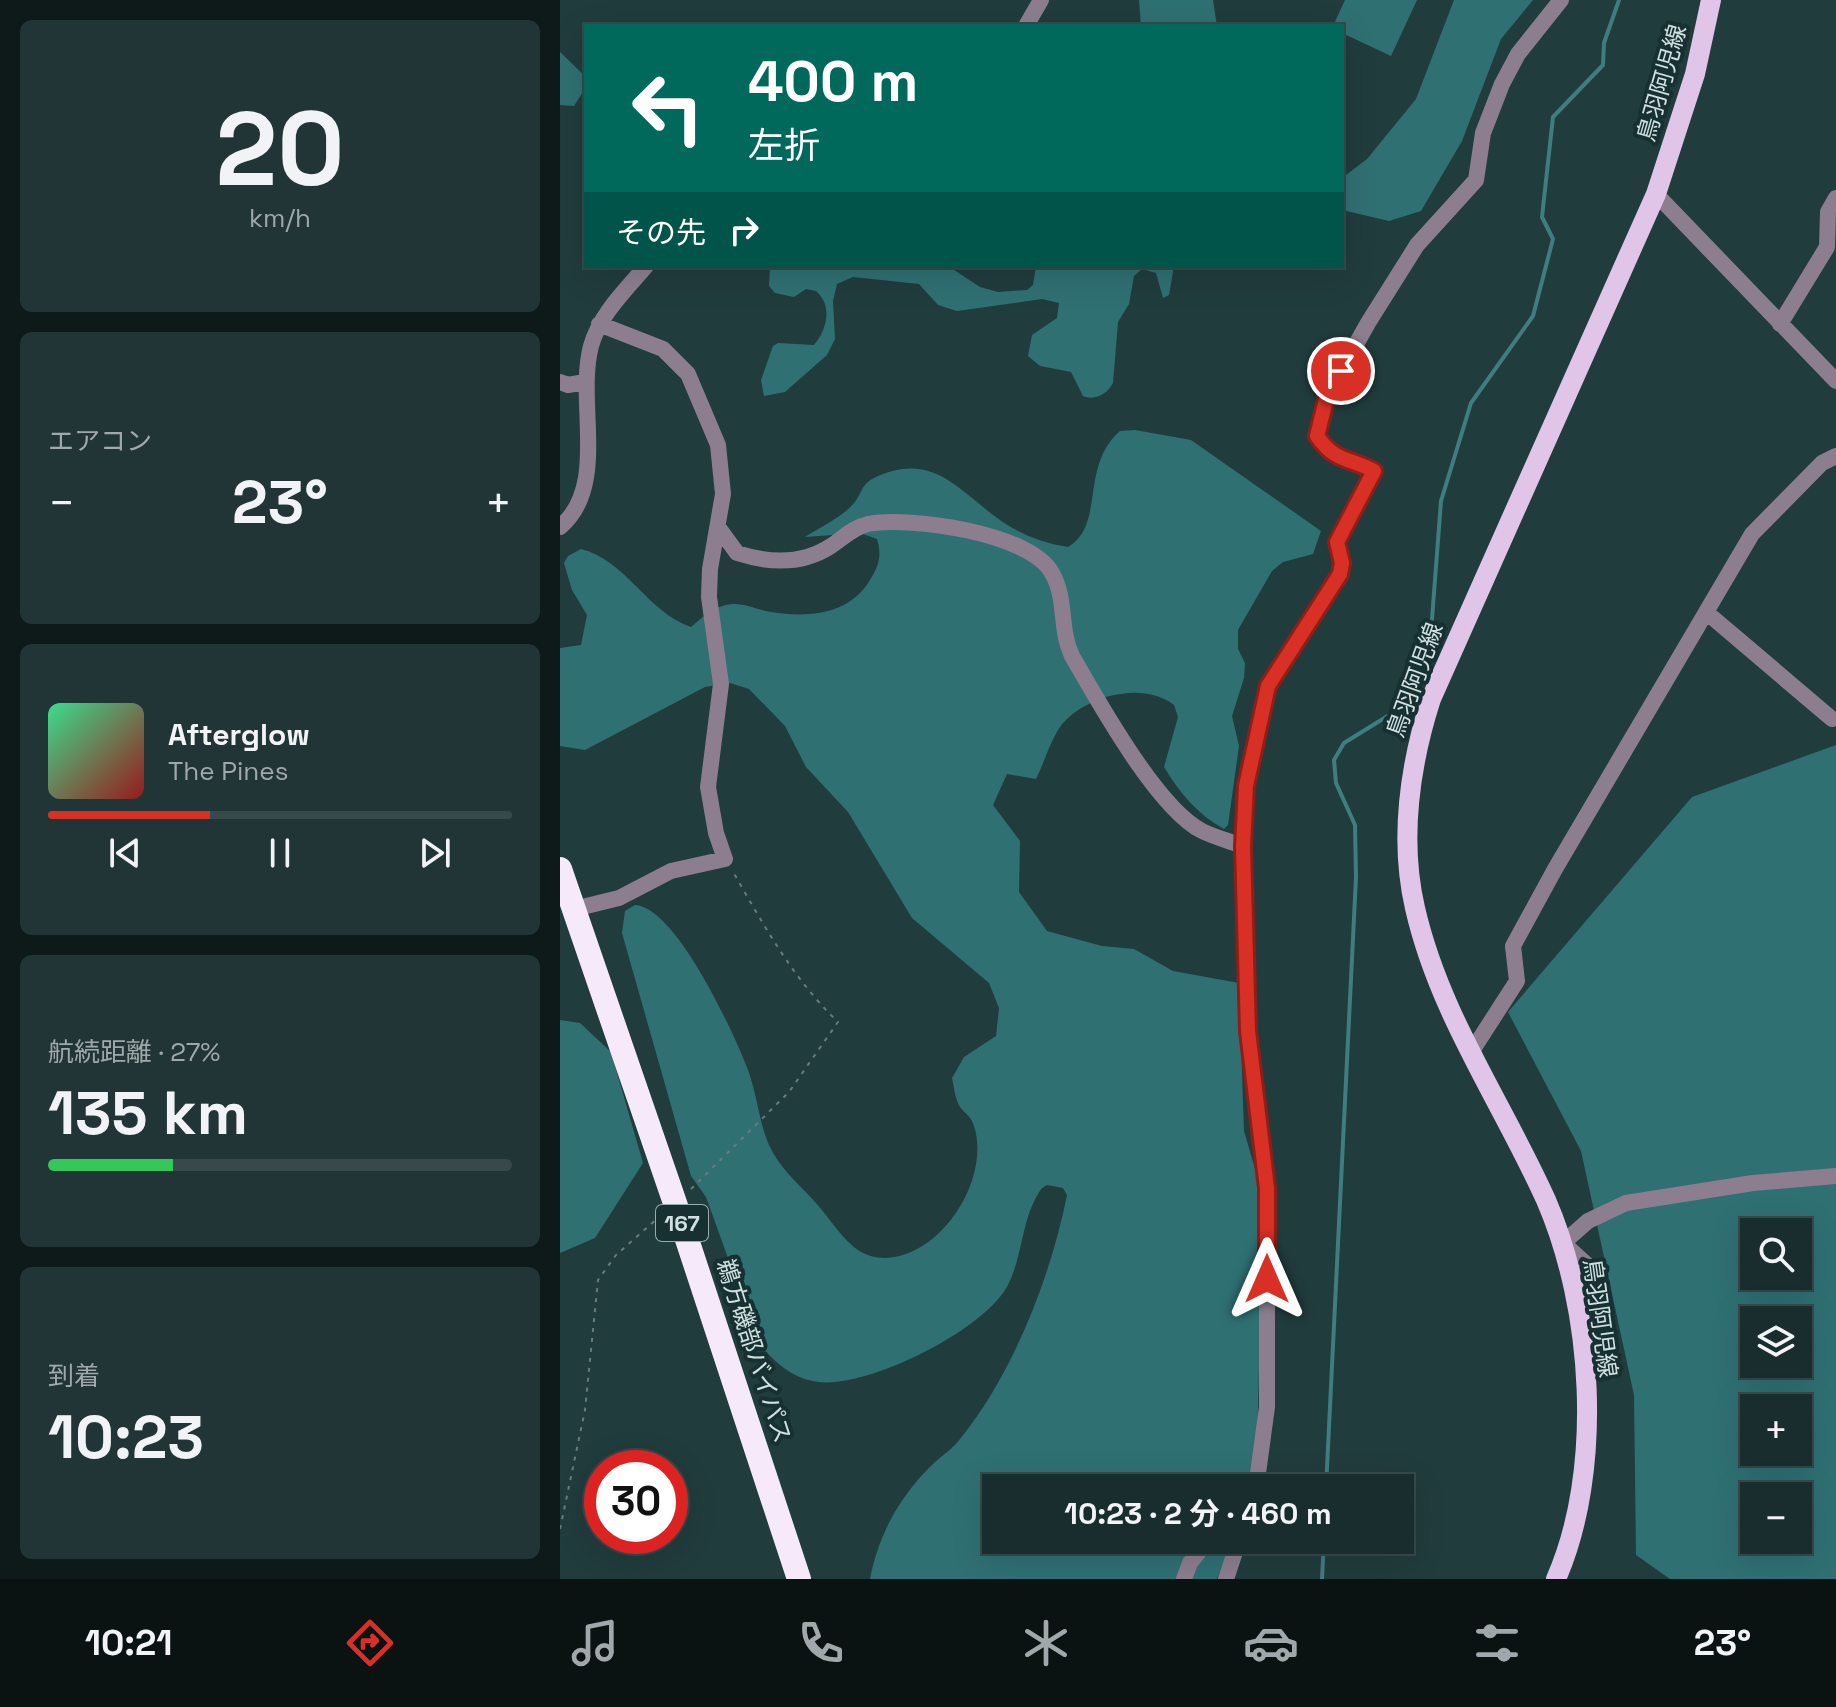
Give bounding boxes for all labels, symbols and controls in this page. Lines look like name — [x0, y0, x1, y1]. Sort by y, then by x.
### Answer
street label: 鳥羽阿児線 — [1630, 21, 1693, 145]
text: 400 m — [748, 46, 918, 117]
icon: left — [616, 56, 720, 160]
text: 20 — [215, 83, 345, 215]
text: 左折 — [748, 123, 820, 169]
text: km/h — [249, 201, 311, 235]
icon: right — [722, 208, 766, 252]
text: その先 — [616, 213, 706, 252]
pin — [1307, 337, 1375, 405]
icon: arrive — [1319, 349, 1363, 393]
text: エアコン — [48, 424, 152, 458]
text: 23° — [232, 464, 328, 541]
text: − — [48, 475, 75, 531]
text: + — [485, 475, 512, 531]
street label: 鳥羽阿児線 — [1379, 618, 1450, 742]
text: Afterglow — [168, 715, 310, 754]
text: The Pines — [168, 754, 288, 788]
icon: previous — [103, 831, 147, 875]
icon: pause — [258, 831, 302, 875]
icon: next — [413, 831, 457, 875]
text: 航続距離 · 27% — [48, 1035, 220, 1069]
text: 135 km — [48, 1075, 248, 1152]
road number: 167 — [656, 1205, 708, 1241]
map controls — [1740, 1218, 1812, 1554]
button: search — [1740, 1218, 1812, 1290]
position arrow — [1225, 1237, 1309, 1321]
street label: 鵜方磯部バイパス — [710, 1255, 799, 1447]
street label: 鳥羽阿児線 — [1577, 1256, 1624, 1380]
button: layers — [1740, 1306, 1812, 1378]
text: 到着 — [48, 1359, 100, 1393]
button: + — [1740, 1394, 1812, 1466]
text: 10:23 — [48, 1399, 204, 1476]
speed limit sign: 30 — [584, 1450, 688, 1554]
button: − — [1740, 1482, 1812, 1554]
text: 10:23 · 2 分 · 460 m — [1064, 1494, 1332, 1533]
icon: directions — [342, 1615, 398, 1671]
icon: music — [567, 1615, 623, 1671]
icon: phone — [793, 1615, 849, 1671]
icon: climate — [1018, 1615, 1074, 1671]
icon: car — [1243, 1615, 1299, 1671]
icon: filters — [1469, 1615, 1525, 1671]
text: 10:21 — [85, 1620, 173, 1666]
text: 23° — [1694, 1620, 1751, 1666]

